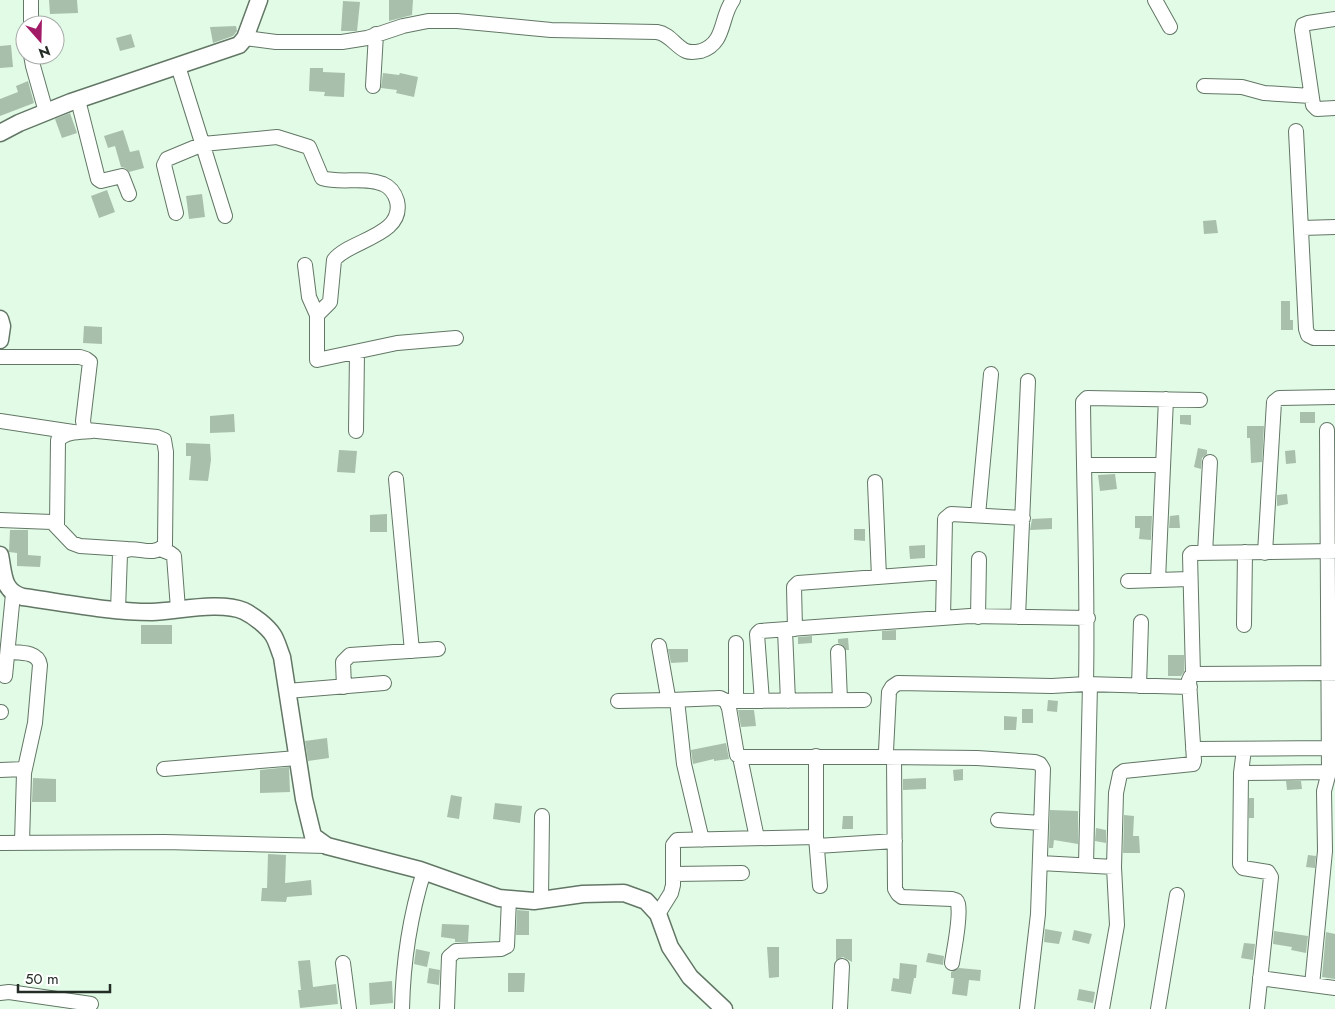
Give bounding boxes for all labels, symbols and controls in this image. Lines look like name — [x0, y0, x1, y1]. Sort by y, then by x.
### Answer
north arrow — [15, 15, 65, 65]
text: N — [36, 41, 53, 64]
scale bar — [18, 962, 110, 994]
text: 50 m — [25, 968, 59, 990]

